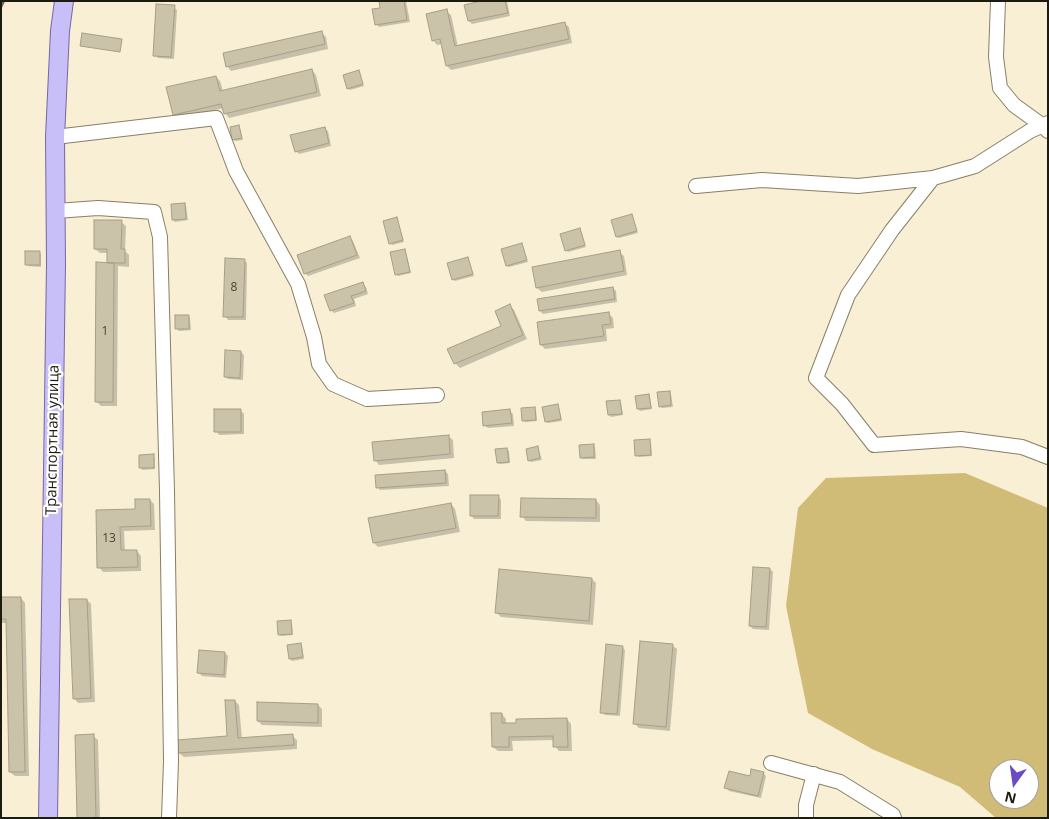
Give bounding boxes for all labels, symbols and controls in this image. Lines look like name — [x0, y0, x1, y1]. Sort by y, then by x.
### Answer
house number: 8 — [231, 281, 237, 295]
house number: 1 — [102, 325, 108, 339]
street label: Транспортная улица — [43, 365, 63, 515]
house number: 13 — [102, 532, 116, 546]
north arrow — [989, 759, 1039, 809]
text: N — [1003, 787, 1018, 809]

